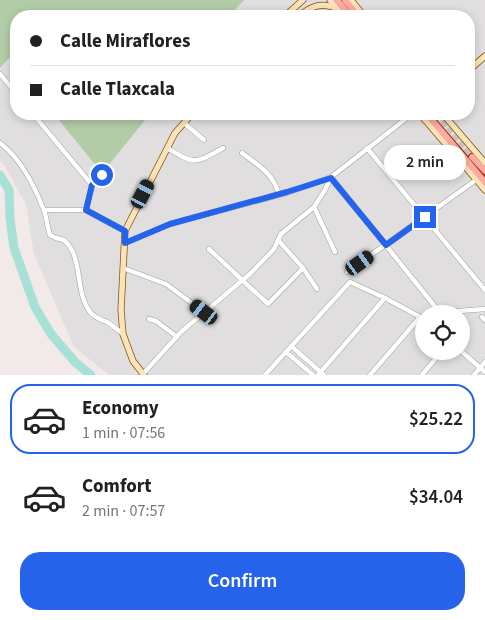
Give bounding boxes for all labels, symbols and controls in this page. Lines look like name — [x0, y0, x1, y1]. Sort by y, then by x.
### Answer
text: Calle Miraflores — [60, 28, 190, 55]
text: Calle Tlaxcala — [60, 76, 175, 103]
callout: 2 min — [384, 144, 466, 180]
text: 2 min — [406, 151, 444, 173]
route start — [91, 164, 113, 186]
car — [129, 177, 156, 211]
route end — [414, 206, 436, 228]
car — [343, 248, 376, 278]
car — [187, 297, 220, 327]
map controls — [415, 305, 470, 360]
button: locate — [415, 305, 470, 360]
text: Economy — [82, 395, 159, 422]
icon: car — [22, 397, 67, 442]
text: $25.22 — [409, 406, 463, 433]
text: 1 min · 07:56 — [82, 422, 165, 444]
text: Comfort — [82, 473, 152, 500]
icon: car — [22, 475, 67, 520]
text: $34.04 — [409, 484, 463, 511]
text: 2 min · 07:57 — [82, 500, 165, 522]
button: Confirm — [20, 552, 465, 610]

